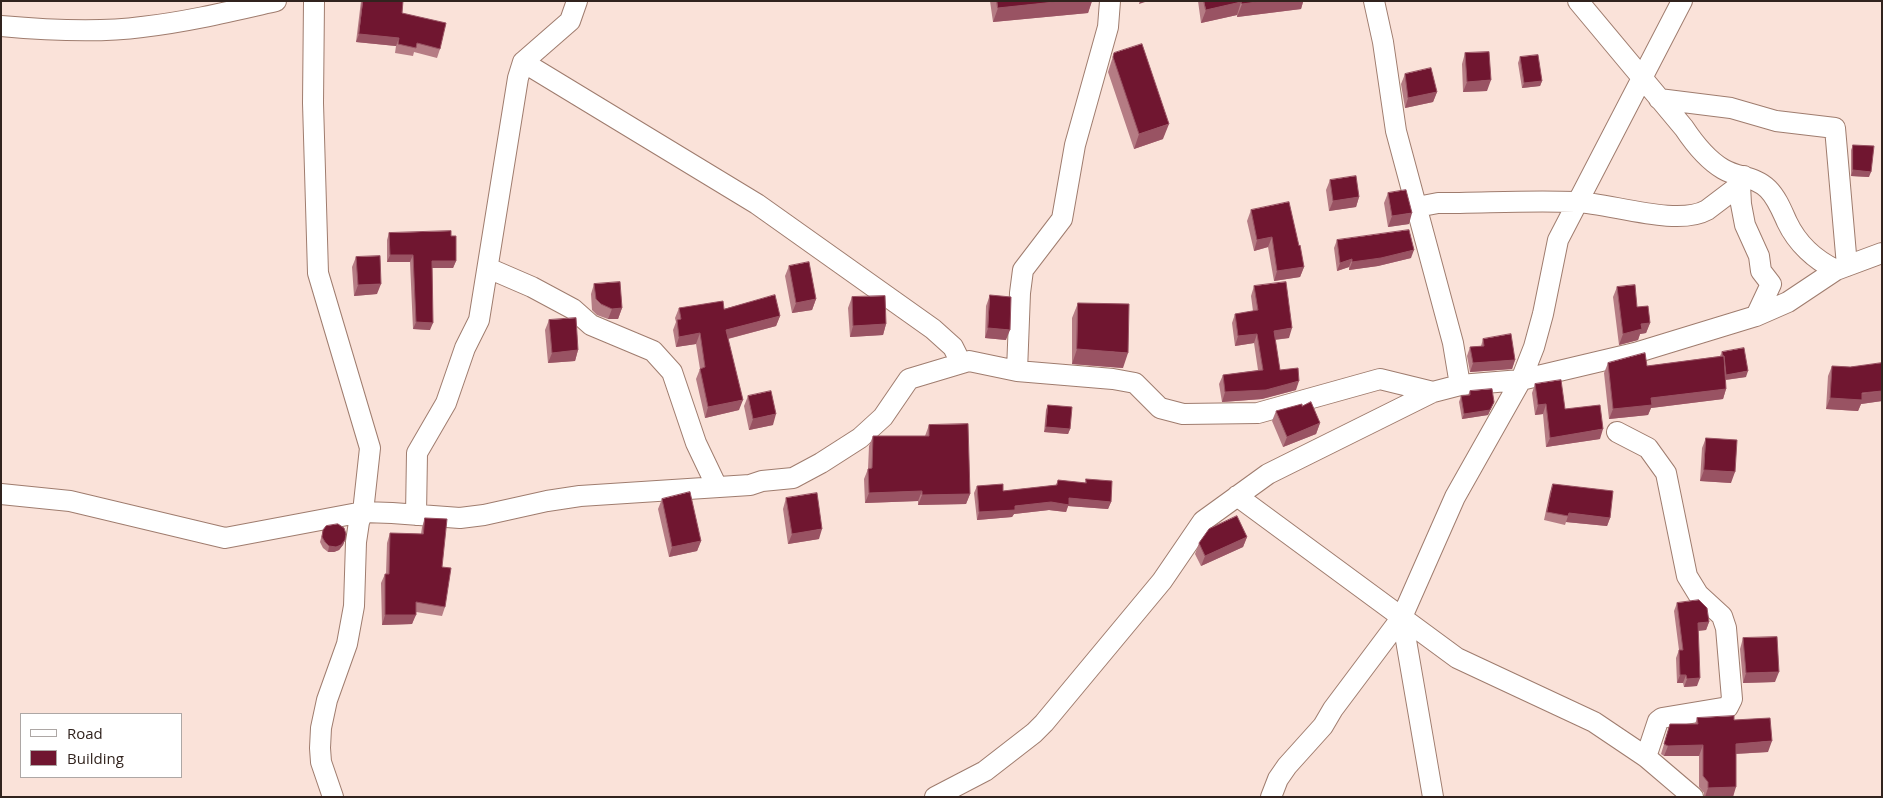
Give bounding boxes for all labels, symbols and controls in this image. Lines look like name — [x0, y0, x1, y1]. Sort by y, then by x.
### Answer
legend — [20, 713, 182, 778]
text: Road — [67, 723, 103, 743]
text: Building — [67, 748, 124, 768]

